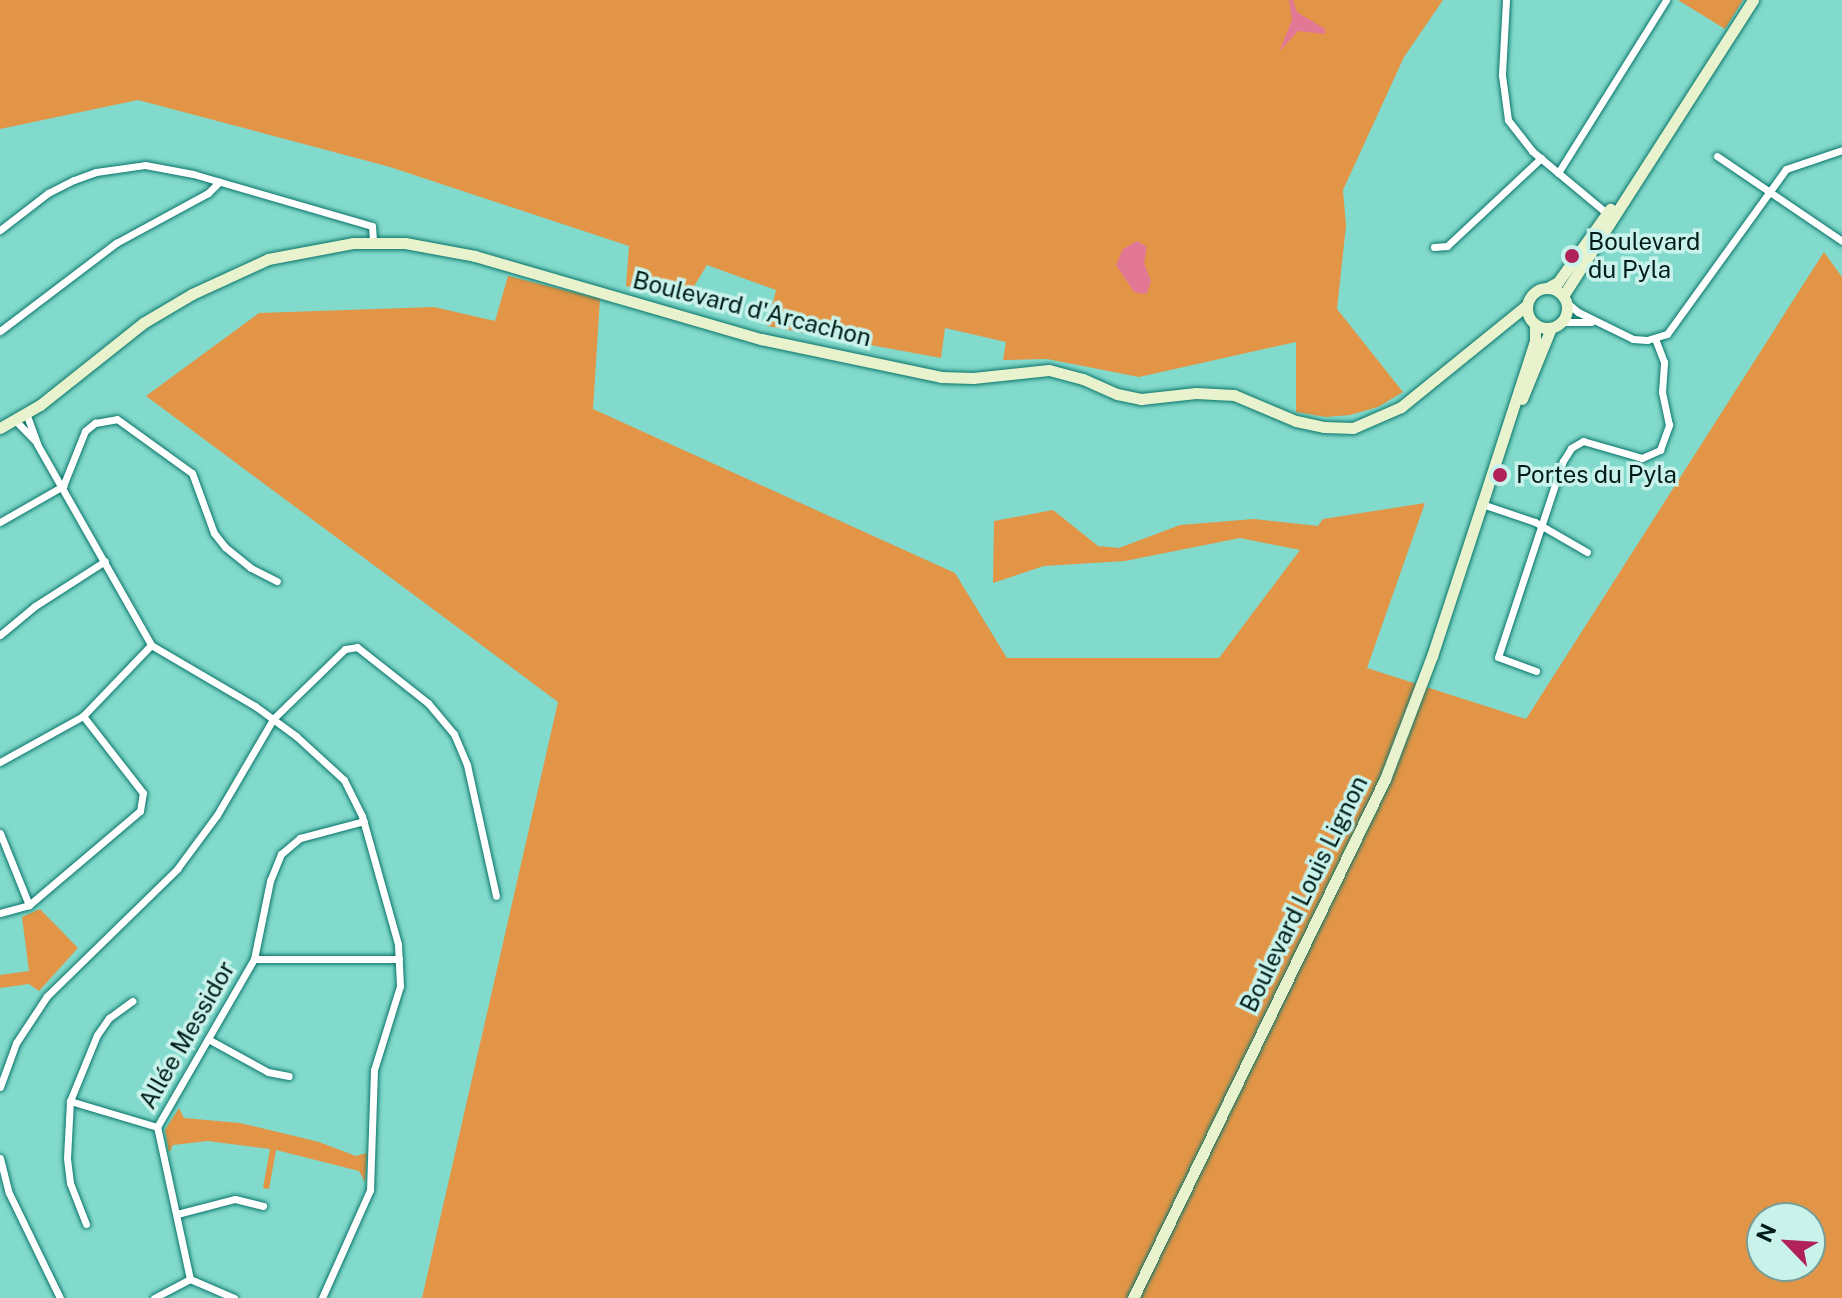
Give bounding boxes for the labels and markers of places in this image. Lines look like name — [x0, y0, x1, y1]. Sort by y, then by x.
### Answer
place label: Boulevard du Pyla — [1588, 228, 1700, 284]
marker: Boulevard du Pyla — [1563, 247, 1581, 265]
place label: Portes du Pyla — [1516, 461, 1677, 489]
marker: Portes du Pyla — [1491, 466, 1509, 484]

